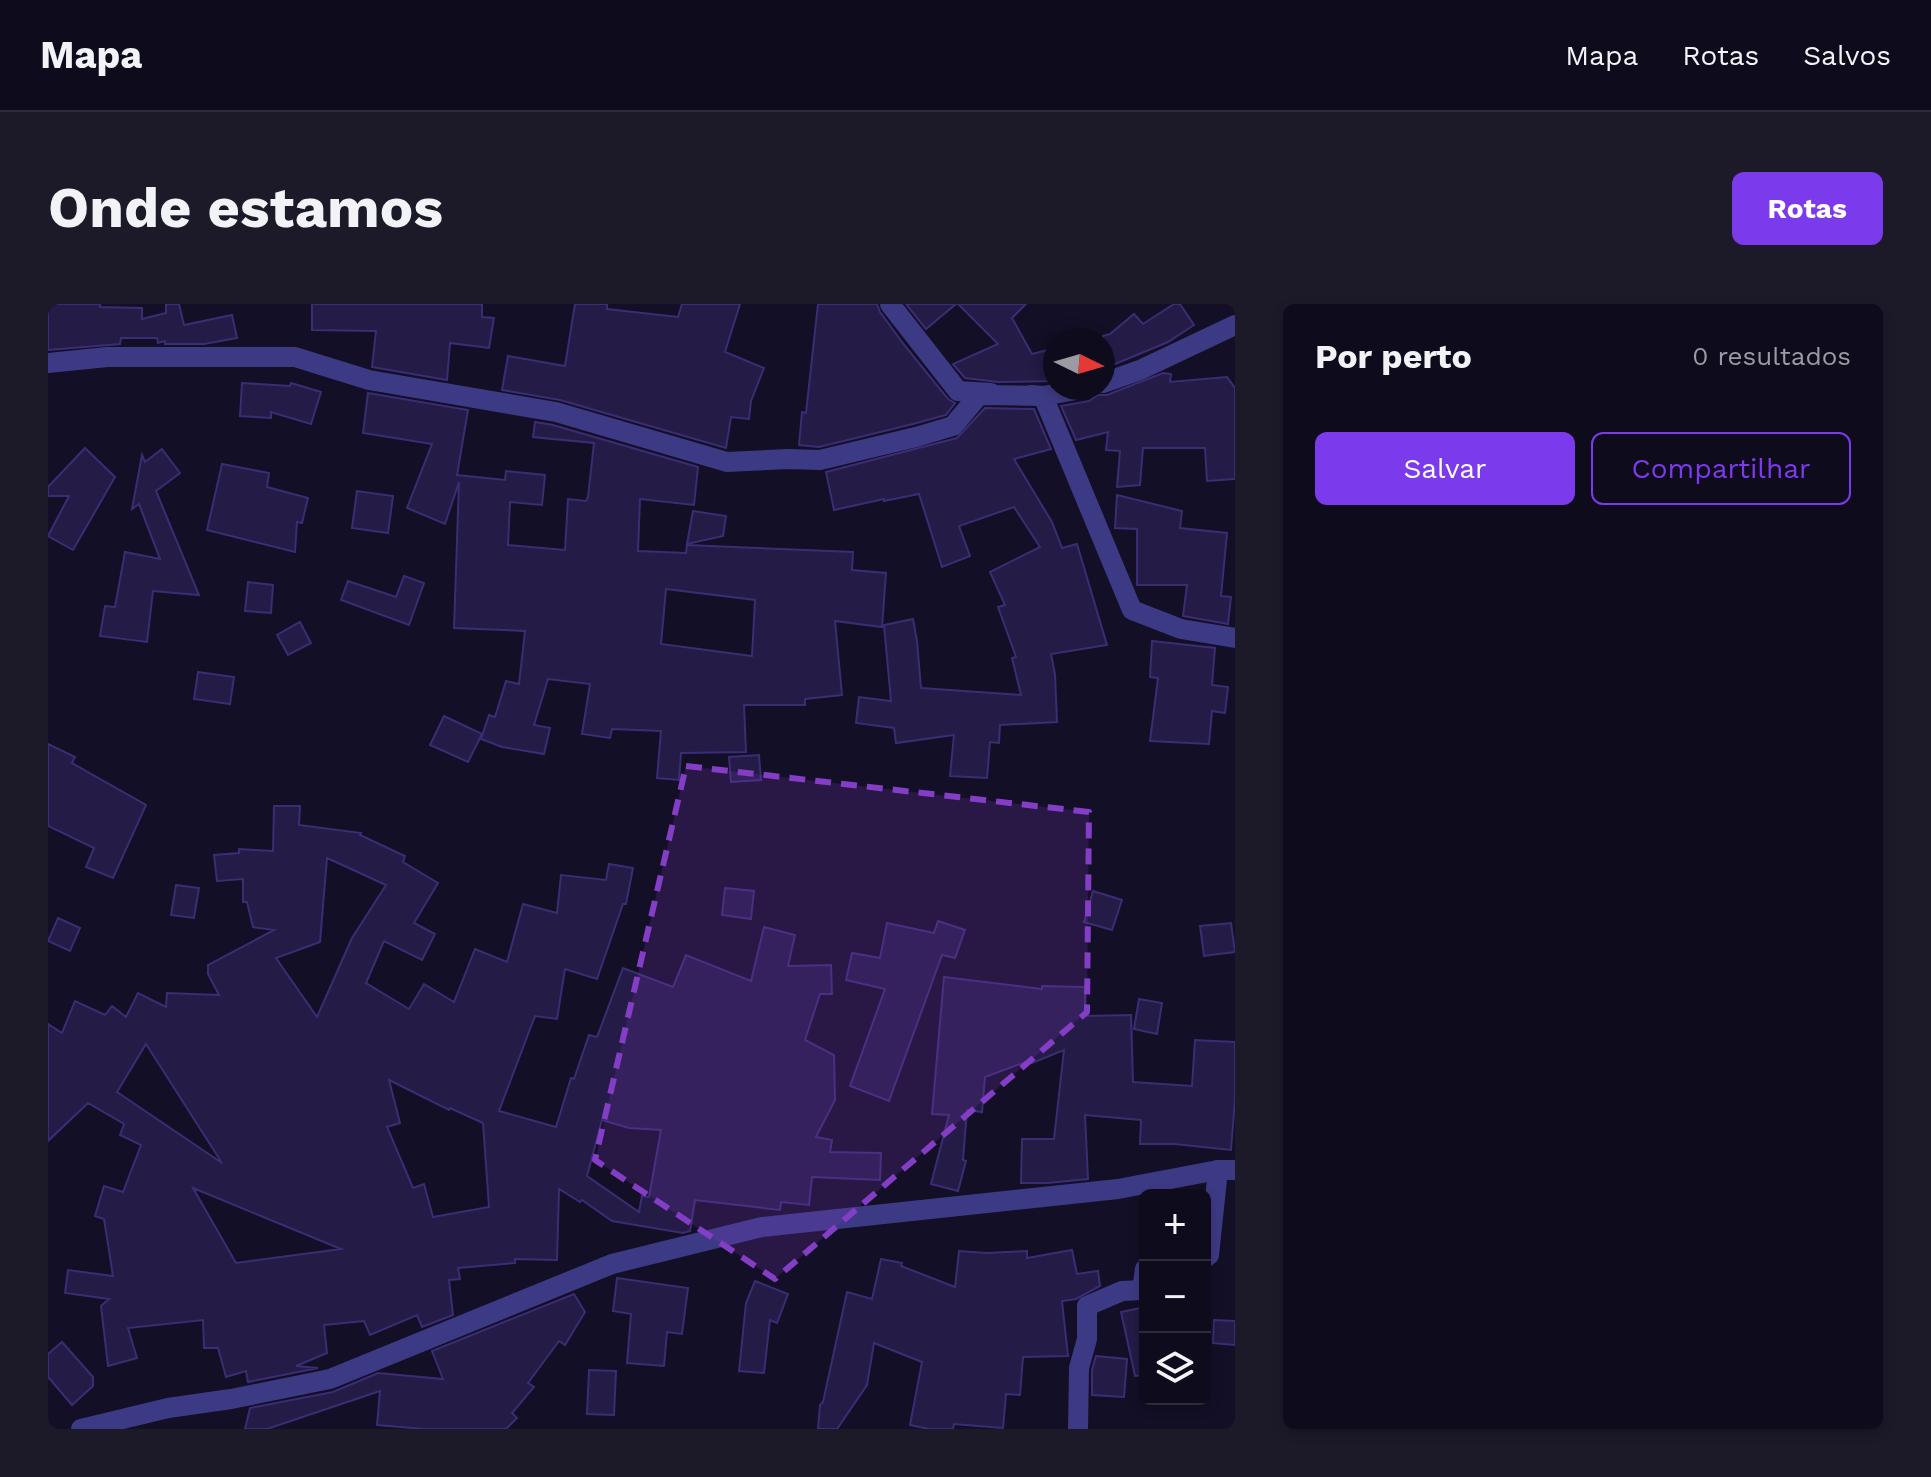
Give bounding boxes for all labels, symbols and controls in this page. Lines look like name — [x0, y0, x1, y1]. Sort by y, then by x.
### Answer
text: Mapa — [40, 33, 142, 77]
text: Mapa — [1565, 39, 1638, 72]
text: Rotas — [1682, 39, 1759, 72]
text: Salvos — [1803, 39, 1891, 72]
button: Rotas — [1732, 172, 1883, 245]
text: Onde estamos — [48, 175, 443, 241]
north arrow — [1043, 328, 1115, 400]
text: Por perto — [1315, 336, 1472, 376]
text: 0 resultados — [1692, 341, 1851, 371]
button: Salvar — [1315, 432, 1575, 505]
button: Compartilhar — [1591, 432, 1851, 505]
map controls — [1139, 1189, 1211, 1405]
button: + — [1139, 1189, 1211, 1261]
button: − — [1139, 1261, 1211, 1333]
button: layers — [1139, 1333, 1211, 1405]

